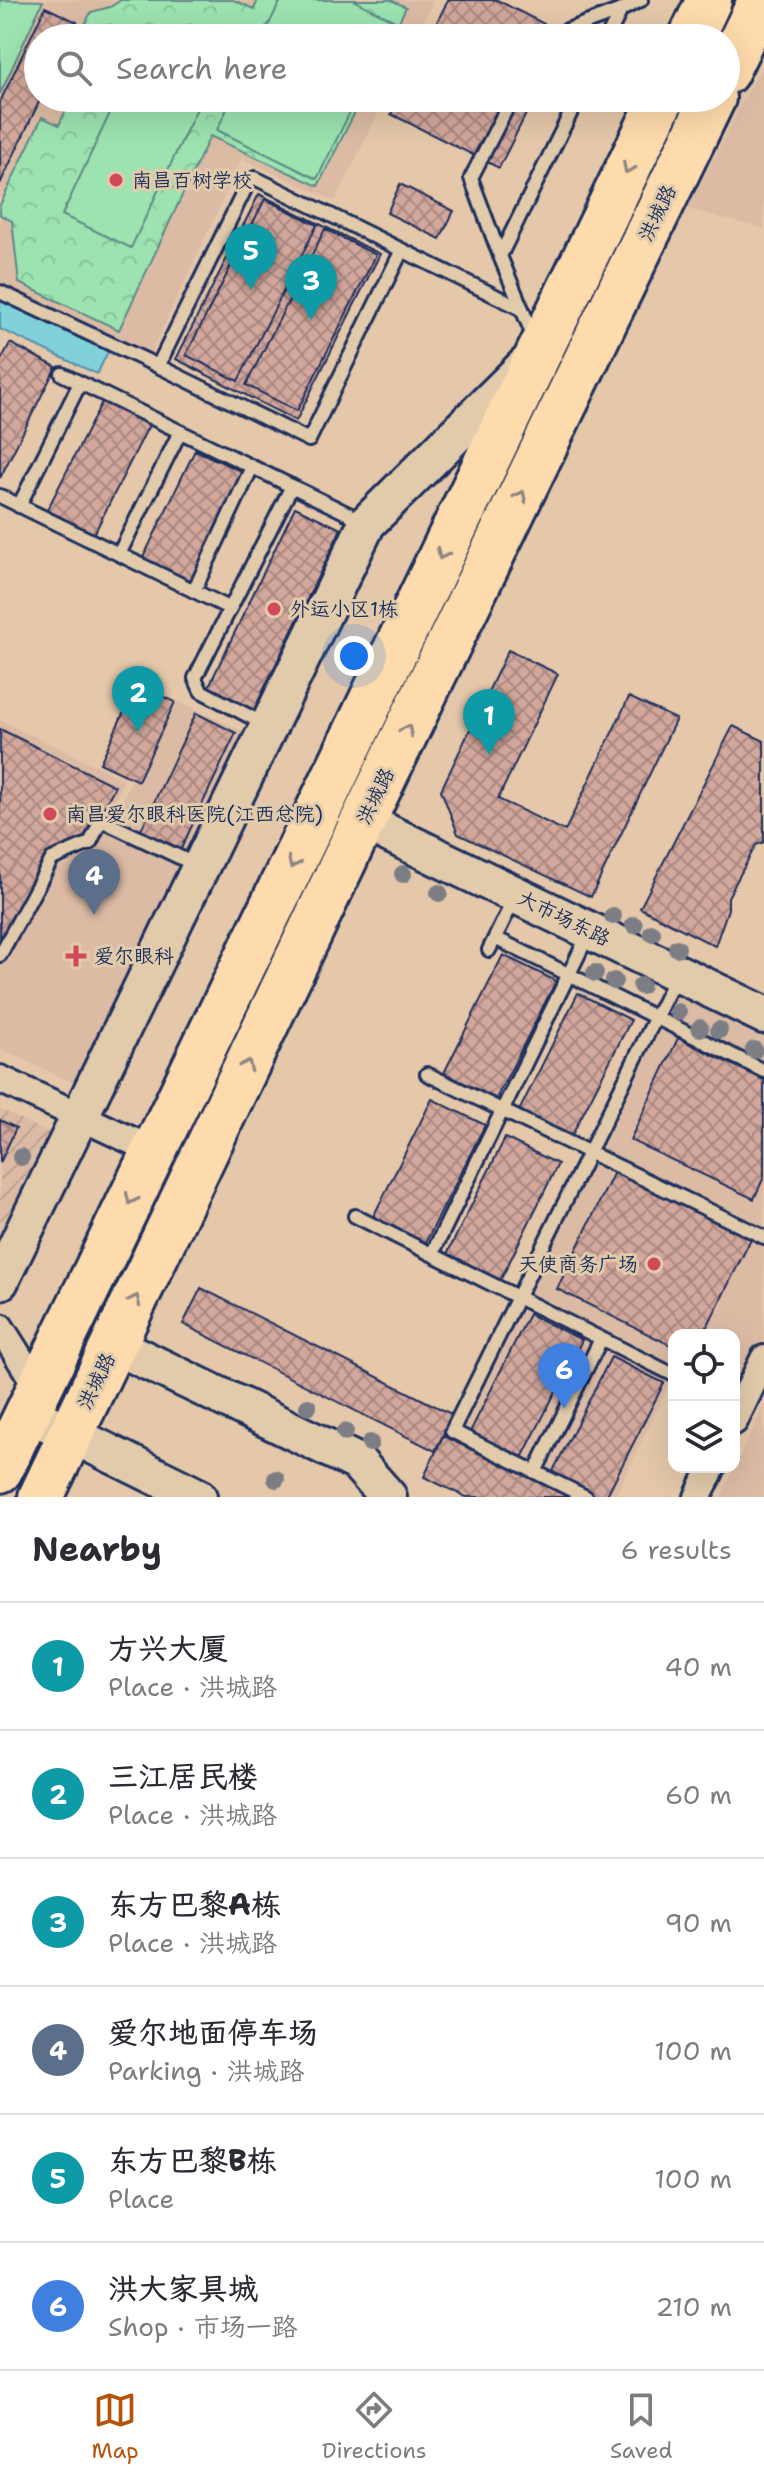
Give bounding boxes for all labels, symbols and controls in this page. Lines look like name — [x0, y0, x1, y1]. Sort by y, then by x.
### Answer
search box — [24, 24, 740, 112]
icon: search — [52, 46, 96, 90]
text: Search here — [116, 48, 287, 89]
one-way arrow — [622, 160, 638, 175]
place label: 南昌百树学校 — [132, 167, 252, 193]
marker: 南昌百树学校 — [107, 171, 125, 189]
street label: 洪城路 — [632, 179, 682, 246]
pin: 5 — [225, 224, 277, 290]
pin: 3 — [285, 254, 337, 320]
one-way arrow — [511, 489, 526, 504]
one-way arrow — [436, 545, 452, 560]
place label: 外运小区1栋 — [290, 596, 398, 622]
marker: 外运小区1栋 — [265, 600, 283, 618]
your location — [334, 636, 374, 676]
pin: 2 — [112, 666, 164, 732]
pin: 1 — [463, 689, 515, 755]
one-way arrow — [397, 723, 413, 738]
street label: 洪城路 — [350, 762, 400, 829]
place label: 南昌爱尔眼科医院(江西总院) — [66, 801, 323, 827]
marker: 南昌爱尔眼科医院(江西总院) — [41, 805, 59, 823]
pin: 4 — [68, 849, 120, 915]
one-way arrow — [287, 855, 302, 870]
street label: 大市场东路 — [513, 884, 616, 952]
place label: 爱尔眼科 — [94, 943, 174, 969]
marker: 爱尔眼科 — [65, 945, 87, 967]
one-way arrow — [237, 1059, 253, 1074]
one-way arrow — [125, 1190, 141, 1205]
place label: 天使商务广场 — [518, 1251, 638, 1277]
marker: 天使商务广场 — [645, 1255, 663, 1273]
one-way arrow — [125, 1294, 141, 1308]
map controls — [668, 1329, 740, 1473]
button: locate — [668, 1329, 740, 1401]
pin: 6 — [538, 1343, 590, 1409]
street label: 洪城路 — [71, 1347, 121, 1414]
button: layers — [668, 1401, 740, 1473]
text: Nearby — [32, 1526, 162, 1572]
text: 6 results — [620, 1532, 732, 1567]
text: 方兴大厦 — [108, 1628, 228, 1669]
text: 1 — [52, 1649, 64, 1684]
text: 40 m — [665, 1649, 732, 1684]
text: Place · 洪城路 — [108, 1669, 277, 1704]
text: 三江居民楼 — [108, 1756, 258, 1797]
text: 2 — [49, 1777, 67, 1812]
text: 60 m — [665, 1777, 732, 1812]
text: Place · 洪城路 — [108, 1797, 277, 1832]
text: 东方巴黎A栋 — [108, 1884, 281, 1925]
text: 3 — [49, 1905, 67, 1940]
text: 90 m — [665, 1905, 732, 1940]
text: Place · 洪城路 — [108, 1925, 277, 1960]
text: 爱尔地面停车场 — [108, 2012, 318, 2053]
text: 4 — [49, 2033, 67, 2068]
text: 100 m — [654, 2033, 732, 2068]
text: Parking · 洪城路 — [108, 2053, 305, 2088]
text: 东方巴黎B栋 — [108, 2140, 277, 2181]
text: 5 — [50, 2161, 66, 2196]
text: 100 m — [654, 2161, 732, 2196]
text: Place — [108, 2181, 174, 2216]
text: 洪大家具城 — [108, 2268, 258, 2309]
text: 6 — [49, 2289, 67, 2324]
text: 210 m — [655, 2289, 732, 2324]
text: Shop · 市场一路 — [108, 2309, 298, 2344]
tab: Map — [92, 2388, 139, 2465]
tab: Directions — [322, 2388, 427, 2465]
tab: Saved — [610, 2388, 672, 2465]

